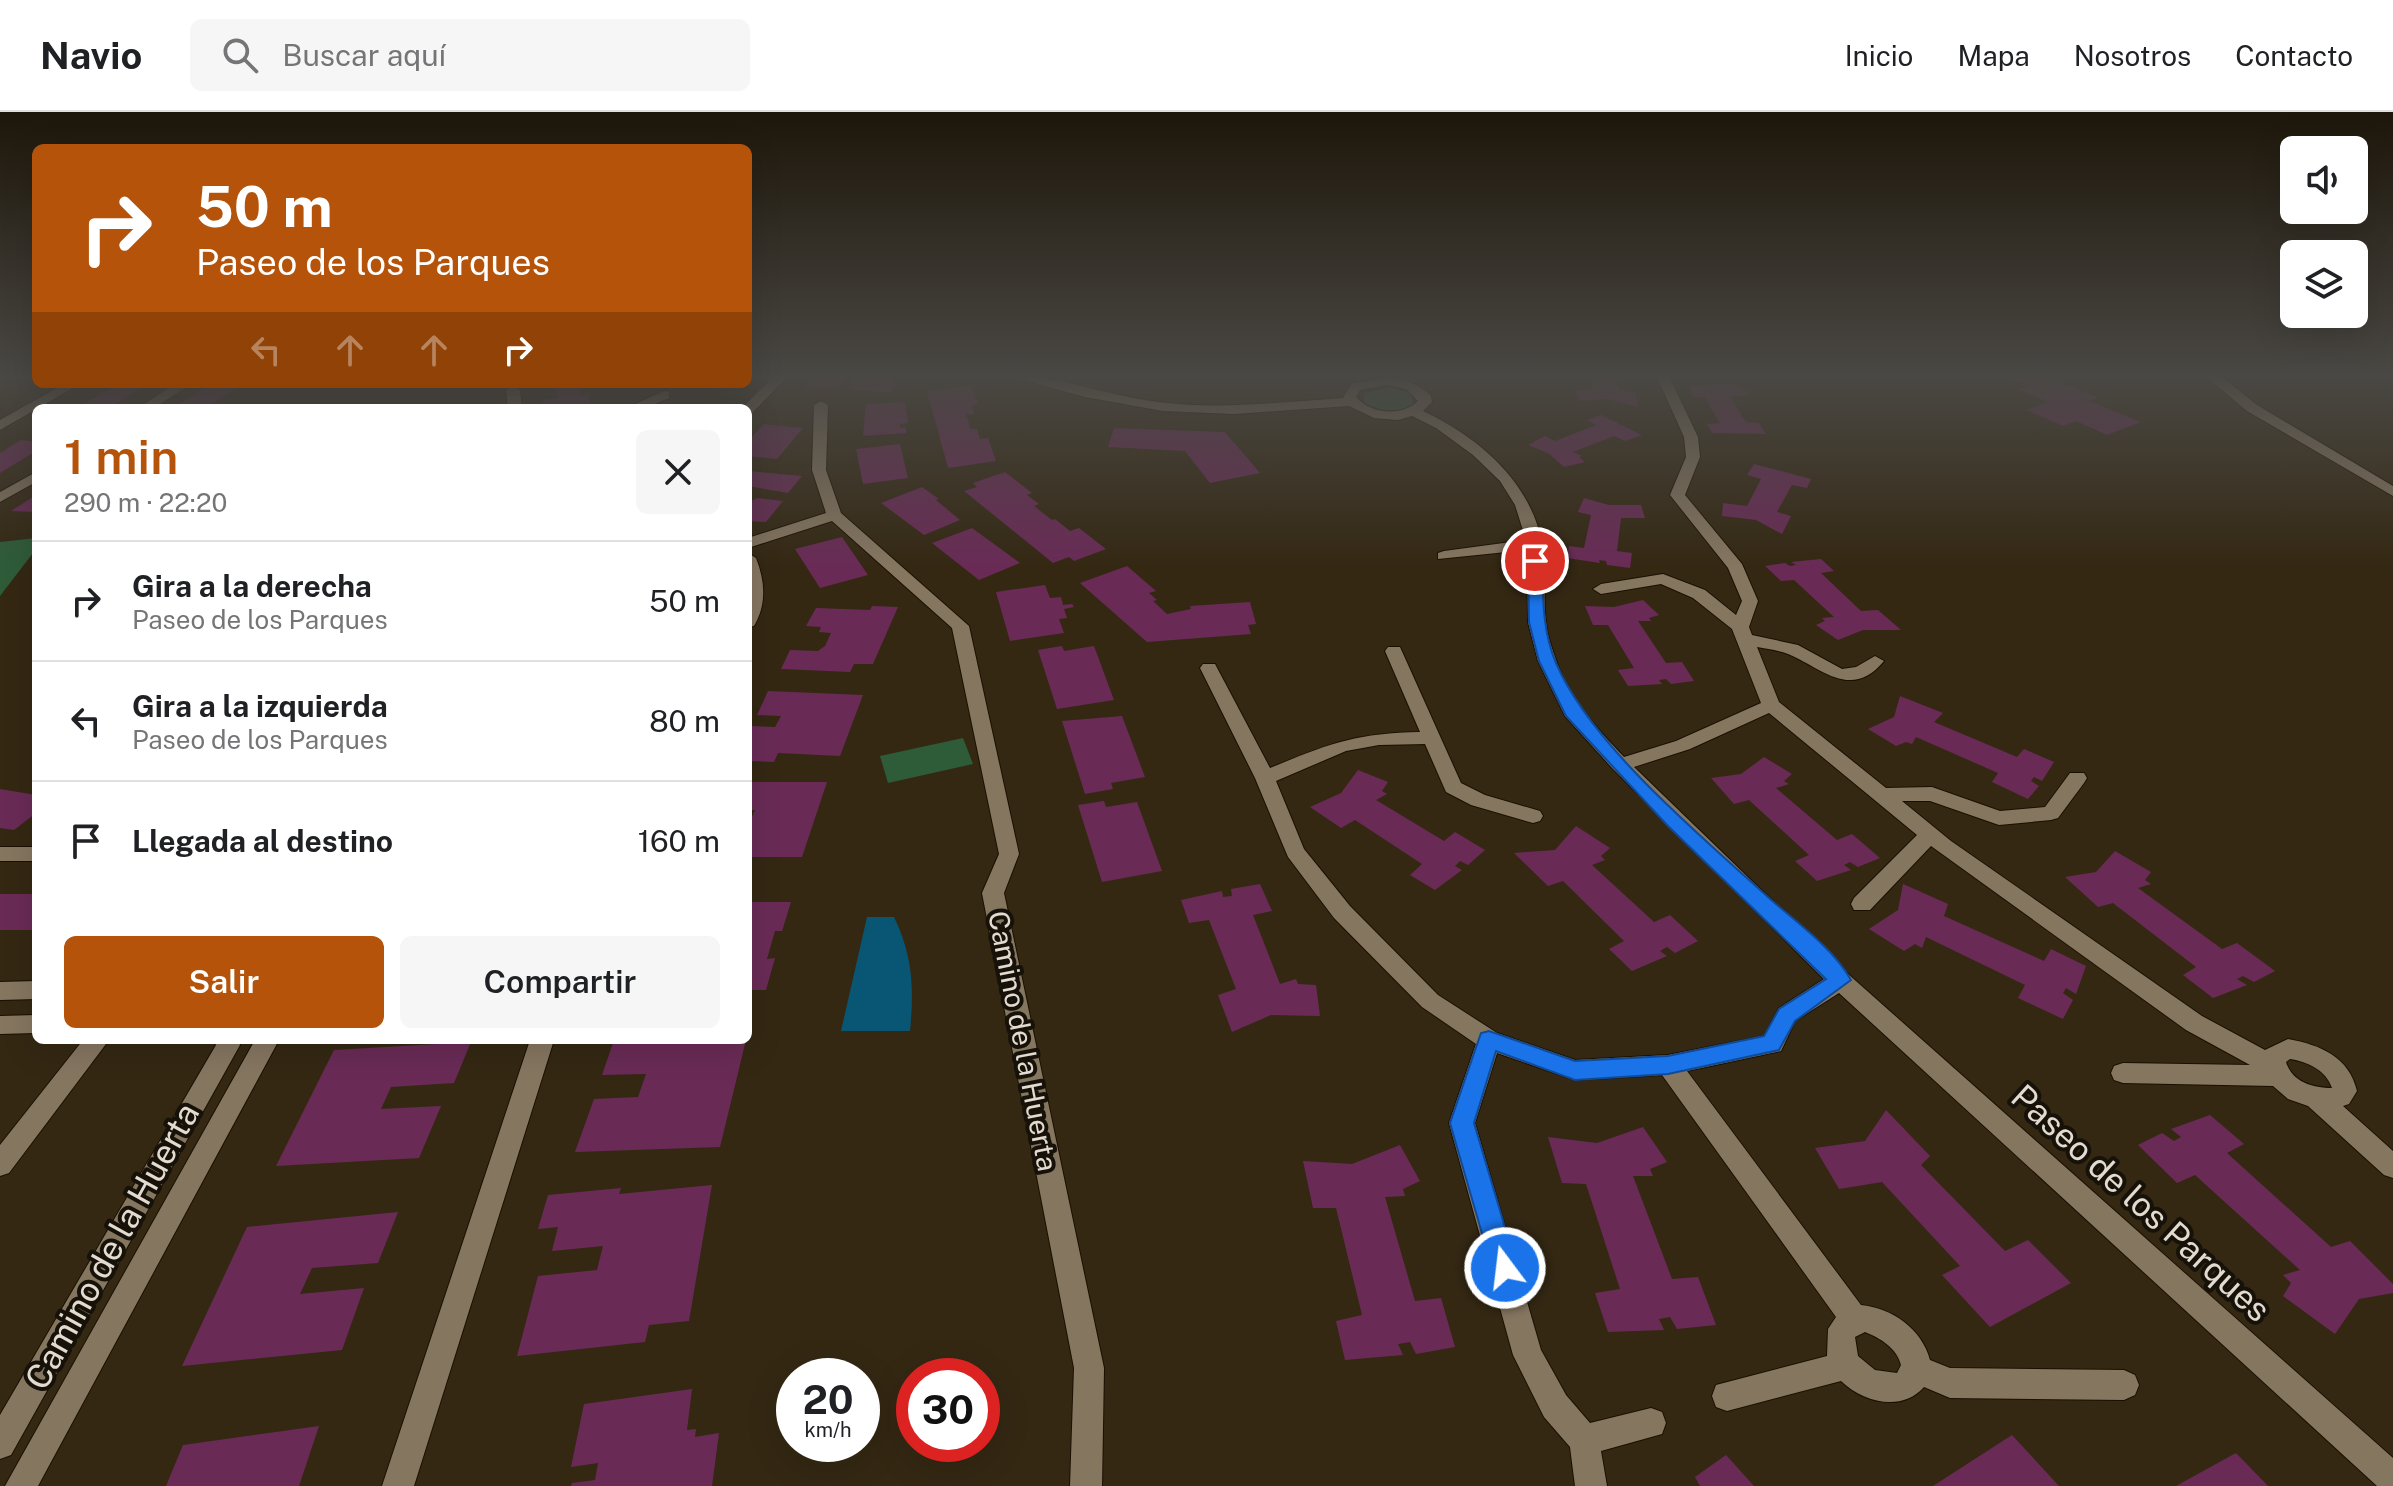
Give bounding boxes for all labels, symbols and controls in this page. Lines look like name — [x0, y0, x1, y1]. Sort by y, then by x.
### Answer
search box — [190, 19, 750, 91]
text: Navio — [40, 33, 142, 78]
icon: search — [218, 33, 262, 77]
text: Buscar aquí — [282, 37, 446, 73]
text: Inicio — [1845, 39, 1913, 72]
text: Mapa — [1957, 39, 2030, 72]
text: Nosotros — [2074, 39, 2191, 72]
text: Contacto — [2235, 39, 2353, 72]
map controls — [2280, 136, 2368, 328]
button: sound — [2280, 136, 2368, 224]
text: 50 m — [196, 174, 333, 240]
icon: right — [64, 176, 168, 280]
button: layers — [2280, 240, 2368, 328]
text: Paseo de los Parques — [196, 241, 550, 283]
icon: left — [244, 328, 288, 372]
icon: ahead — [328, 328, 372, 372]
icon: ahead — [412, 328, 456, 372]
icon: right — [496, 328, 540, 372]
text: 1 min — [64, 428, 178, 485]
button: close — [636, 430, 720, 514]
text: 290 m · 22:20 — [64, 487, 228, 518]
pin — [1501, 527, 1569, 595]
icon: arrive — [1513, 539, 1557, 583]
text: Gira a la derecha — [132, 568, 372, 604]
icon: right — [64, 579, 108, 623]
text: 50 m — [649, 583, 720, 619]
text: Paseo de los Parques — [132, 604, 388, 635]
text: Gira a la izquierda — [132, 688, 388, 724]
icon: left — [64, 699, 108, 743]
text: 80 m — [649, 703, 720, 739]
text: Paseo de los Parques — [132, 724, 388, 755]
icon: arrive — [64, 819, 108, 863]
text: Llegada al destino — [132, 823, 393, 859]
text: 160 m — [638, 823, 720, 859]
street label: Camino de la Huerta — [982, 908, 1065, 1174]
button: Salir — [64, 936, 384, 1028]
button: Compartir — [400, 936, 720, 1028]
street label: Paseo de los Parques — [2003, 1076, 2279, 1330]
street label: Camino de la Huerta — [17, 1096, 207, 1396]
position arrow — [1463, 1226, 1547, 1310]
speed limit sign: 30 — [896, 1358, 1000, 1462]
text: 20 — [802, 1376, 854, 1423]
text: km/h — [804, 1418, 852, 1442]

